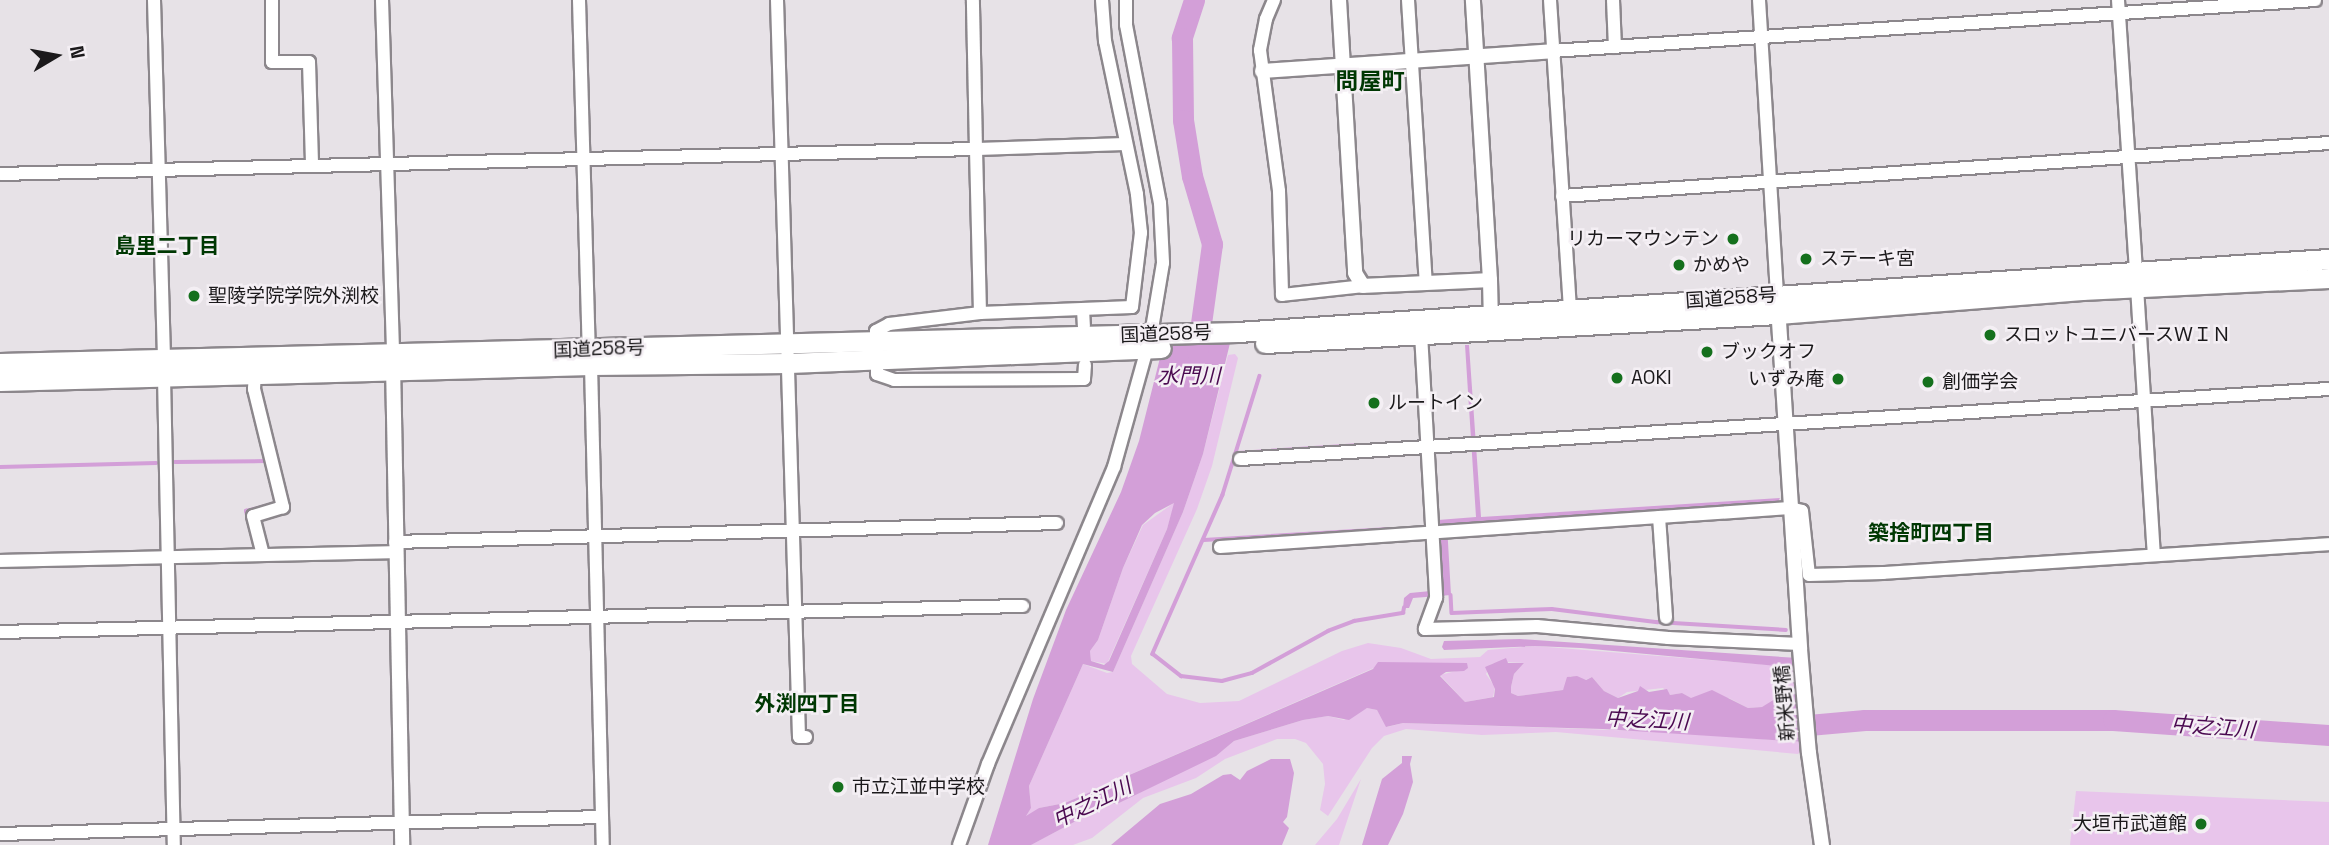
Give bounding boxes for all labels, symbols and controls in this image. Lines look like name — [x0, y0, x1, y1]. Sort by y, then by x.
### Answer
north arrow — [21, 21, 91, 91]
text: N — [64, 44, 91, 61]
district label: 問屋町 — [1336, 67, 1404, 95]
place label: リカーマウンテン — [1567, 228, 1719, 250]
marker: リカーマウンテン — [1725, 231, 1741, 247]
district label: 島里二丁目 — [115, 233, 219, 259]
place label: ステーキ宮 — [1820, 248, 1915, 270]
marker: ステーキ宮 — [1798, 251, 1814, 267]
place label: かめや — [1693, 254, 1750, 276]
marker: かめや — [1671, 257, 1687, 273]
street label: 国道258号 — [1684, 283, 1778, 313]
place label: 聖陵学院学院外渕校 — [208, 285, 379, 307]
marker: 聖陵学院学院外渕校 — [186, 288, 202, 304]
street label: 国道258号 — [1120, 321, 1212, 347]
place label: スロットユニバースＷＩＮ — [2004, 324, 2232, 346]
marker: スロットユニバースＷＩＮ — [1982, 327, 1998, 343]
street label: 国道258号 — [553, 336, 645, 362]
place label: ブックオフ — [1721, 341, 1816, 363]
marker: ブックオフ — [1699, 344, 1715, 360]
water label: 水門川 — [1158, 363, 1220, 389]
place label: AOKI — [1631, 367, 1672, 389]
place label: いずみ庵 — [1748, 368, 1824, 390]
marker: AOKI — [1609, 370, 1625, 386]
marker: いずみ庵 — [1830, 371, 1846, 387]
place label: 創価学会 — [1942, 371, 2018, 393]
marker: 創価学会 — [1920, 374, 1936, 390]
place label: ルートイン — [1388, 392, 1483, 414]
marker: ルートイン — [1366, 395, 1382, 411]
district label: 築捨町四丁目 — [1868, 520, 1994, 546]
street label: 新米野橋 — [1770, 664, 1800, 742]
district label: 外渕四丁目 — [755, 691, 859, 717]
water label: 中之江川 — [1604, 705, 1690, 735]
water label: 中之江川 — [2170, 712, 2256, 742]
water label: 中之江川 — [1049, 773, 1135, 833]
place label: 市立江並中学校 — [852, 776, 985, 798]
marker: 市立江並中学校 — [830, 779, 846, 795]
place label: 大垣市武道館 — [2073, 813, 2187, 835]
marker: 大垣市武道館 — [2193, 816, 2209, 832]

